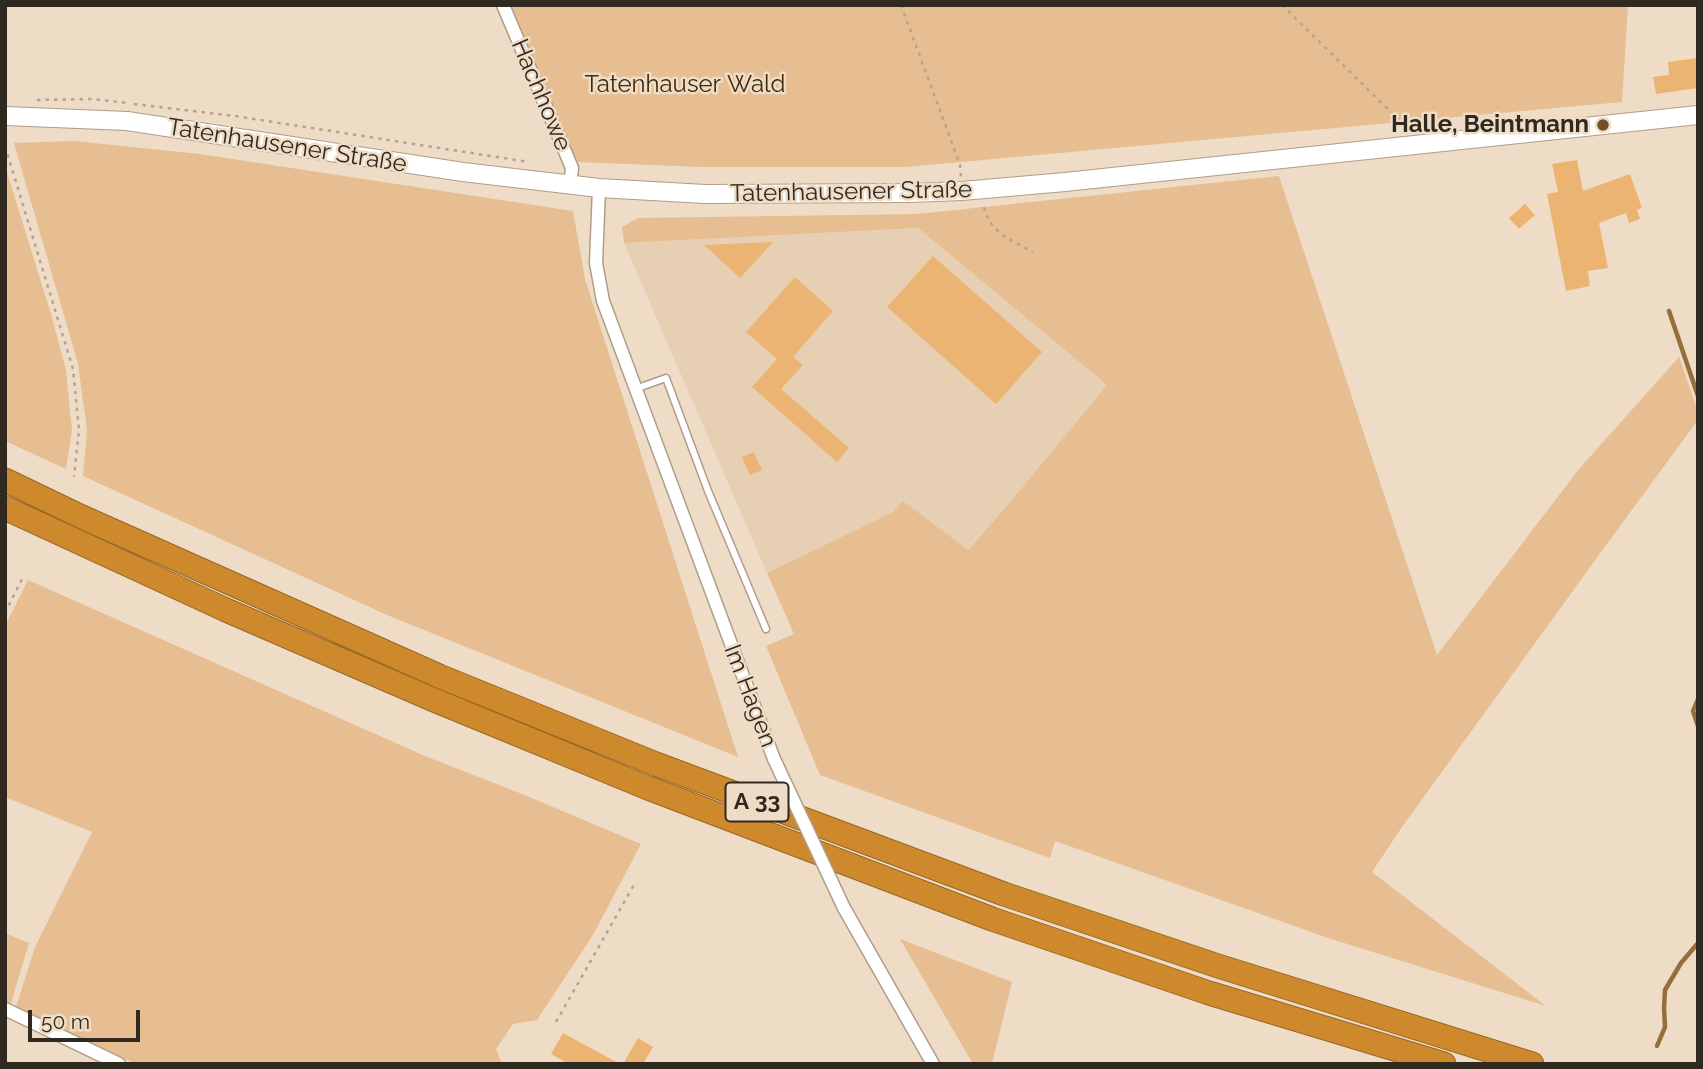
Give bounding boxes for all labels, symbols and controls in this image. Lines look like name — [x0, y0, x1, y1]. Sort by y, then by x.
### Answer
street label: Hachhowe — [505, 35, 577, 155]
park label: Tatenhauser Wald — [585, 71, 785, 99]
place label: Halle, Beintmann — [1391, 111, 1589, 139]
street label: Tatenhausener Straße — [165, 113, 409, 179]
marker: Halle, Beintmann — [1595, 117, 1611, 133]
street label: Tatenhausener Straße — [730, 175, 972, 209]
street label: Im Hagen — [717, 641, 783, 751]
road number: A 33 — [726, 782, 788, 822]
scale bar — [32, 996, 144, 1040]
text: 50 m — [41, 1009, 90, 1034]

